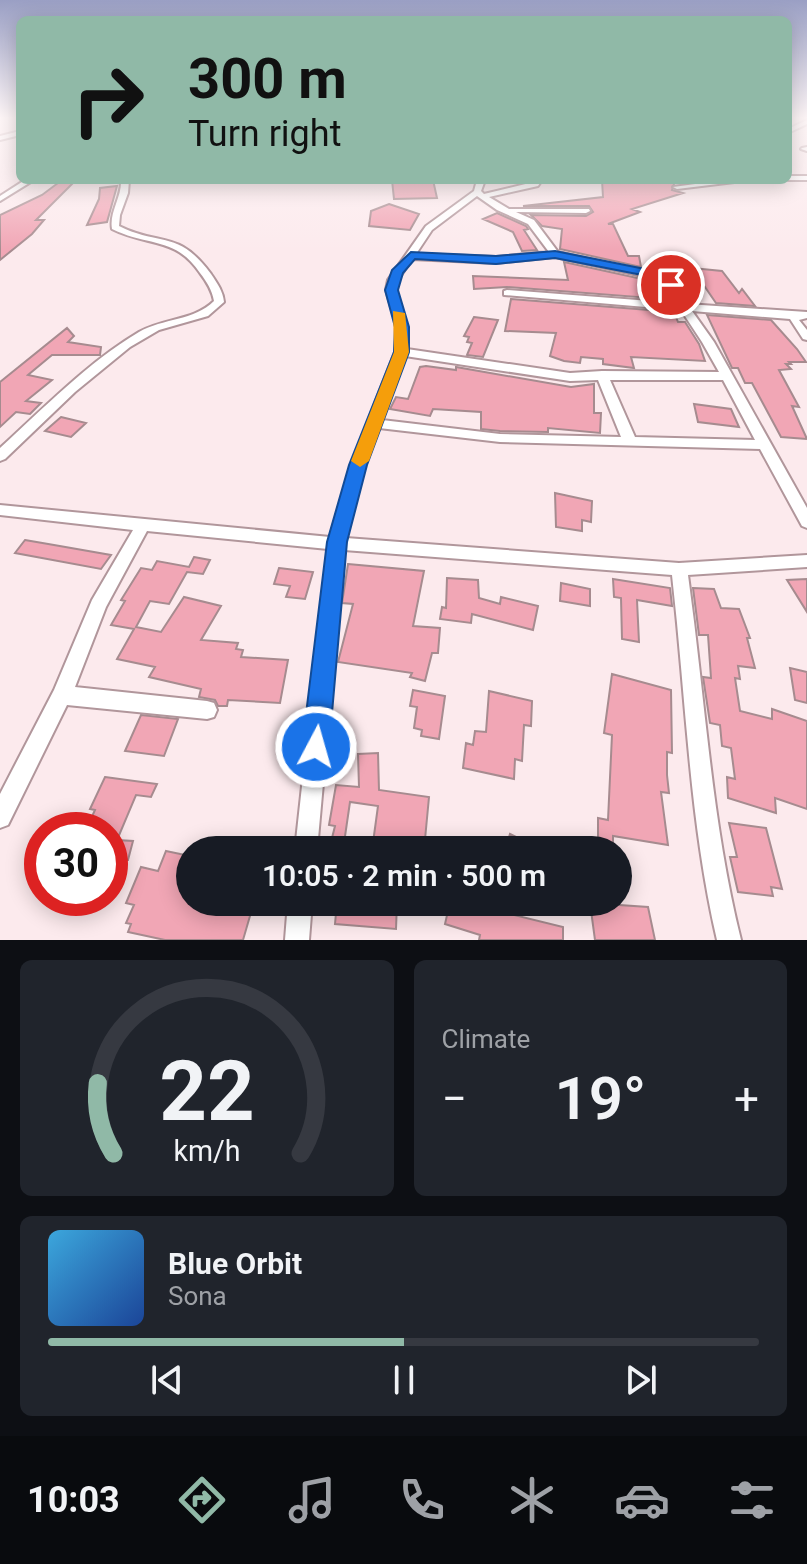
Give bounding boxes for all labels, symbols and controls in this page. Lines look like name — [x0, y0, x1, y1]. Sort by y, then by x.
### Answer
text: 300 m — [188, 46, 347, 112]
icon: right — [56, 48, 160, 152]
text: Turn right — [188, 113, 341, 155]
pin — [637, 251, 705, 319]
icon: arrive — [649, 263, 693, 307]
position arrow — [274, 705, 358, 789]
speed limit sign: 30 — [24, 812, 128, 916]
text: 10:05 · 2 min · 500 m — [262, 858, 546, 893]
text: Climate — [442, 1024, 530, 1054]
text: 22 — [159, 1043, 254, 1140]
text: 19° — [554, 1063, 646, 1134]
text: − — [442, 1073, 467, 1125]
text: + — [734, 1073, 759, 1125]
text: km/h — [173, 1134, 240, 1168]
text: Blue Orbit — [168, 1246, 302, 1281]
text: Sona — [168, 1281, 227, 1311]
icon: previous — [145, 1358, 189, 1402]
icon: pause — [382, 1358, 426, 1402]
icon: next — [619, 1358, 663, 1402]
icon: directions — [174, 1472, 230, 1528]
icon: music — [284, 1472, 340, 1528]
icon: phone — [394, 1472, 450, 1528]
icon: climate — [504, 1472, 560, 1528]
icon: car — [614, 1472, 670, 1528]
icon: filters — [724, 1472, 780, 1528]
text: 10:03 — [27, 1479, 120, 1521]

